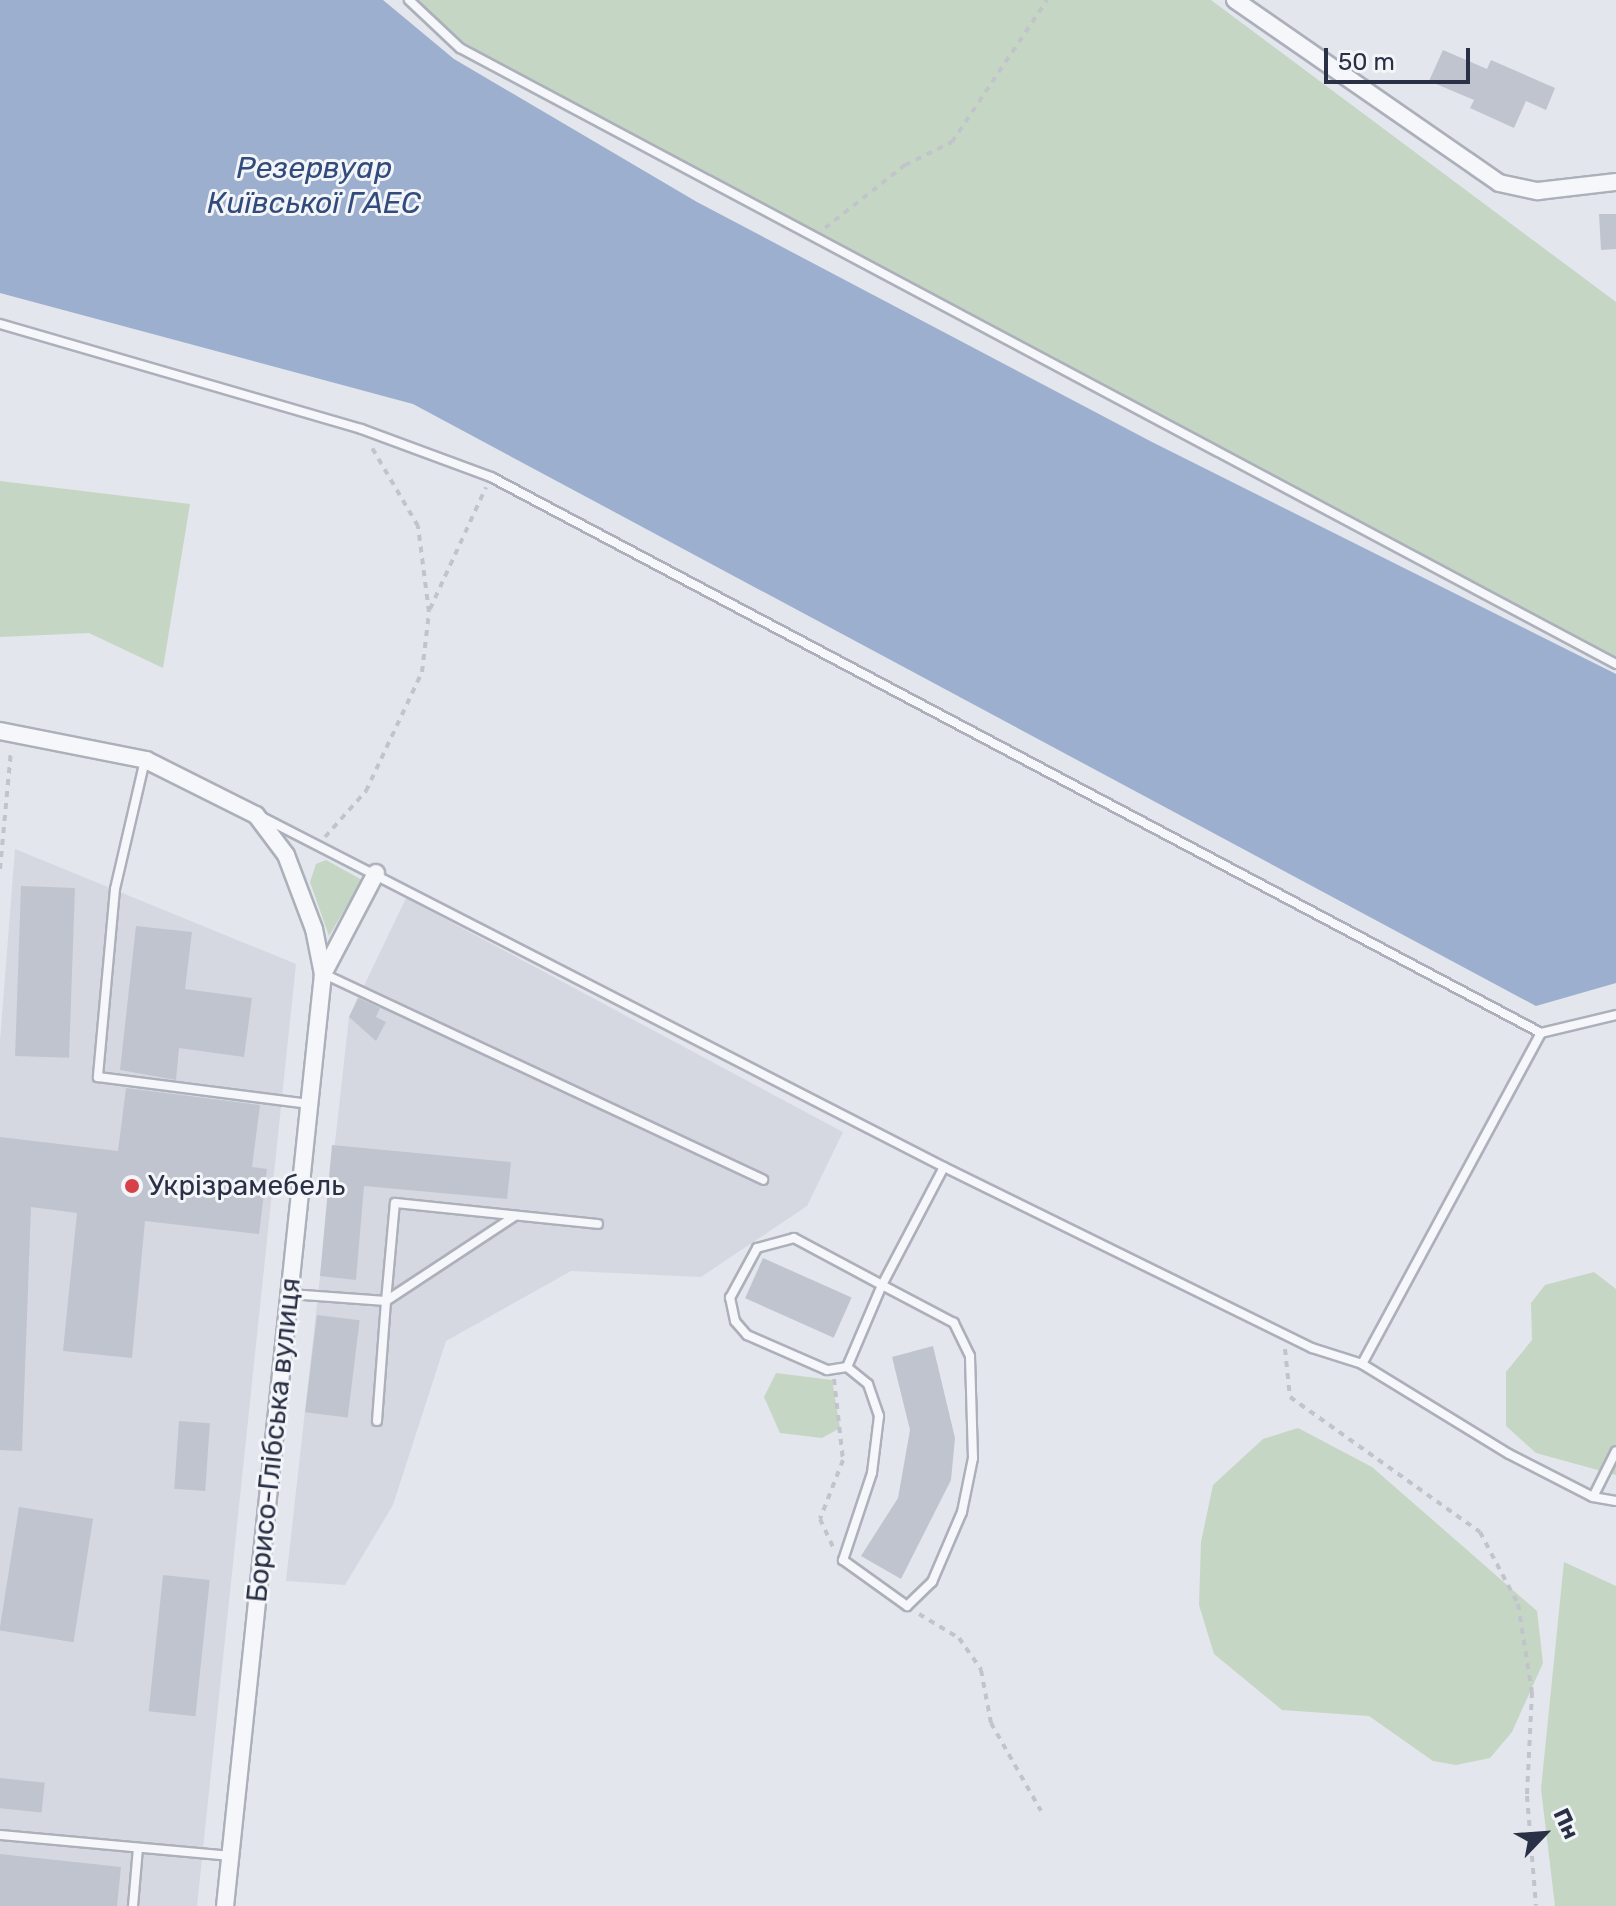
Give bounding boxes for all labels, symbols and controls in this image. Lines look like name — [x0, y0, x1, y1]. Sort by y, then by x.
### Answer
scale bar — [1328, 32, 1474, 82]
text: 50 m — [1338, 48, 1395, 76]
water label: Резервуар Київської ГАЕС — [207, 150, 421, 220]
place label: Укрізрамебель — [148, 1169, 345, 1203]
marker: Укрізрамебель — [123, 1177, 141, 1195]
street label: Борисо-Глібська вулиця — [240, 1276, 308, 1604]
north arrow — [1504, 1794, 1584, 1874]
text: Пн — [1548, 1804, 1585, 1843]

